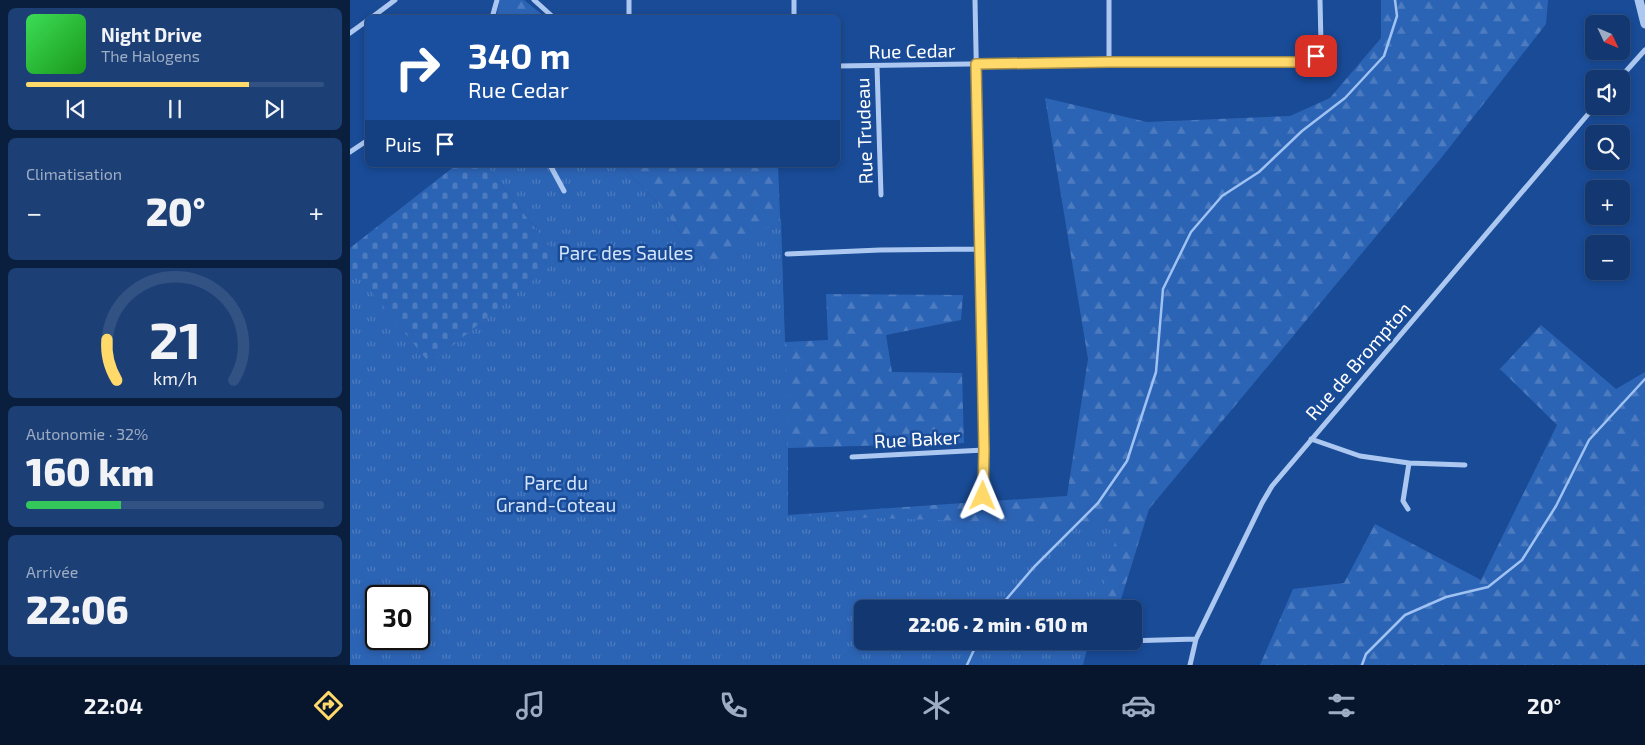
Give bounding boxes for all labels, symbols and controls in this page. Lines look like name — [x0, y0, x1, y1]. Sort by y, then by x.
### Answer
north arrow — [1585, 15, 1630, 60]
map controls — [1585, 15, 1630, 280]
text: Night Drive — [101, 23, 202, 46]
text: 340 m — [468, 34, 571, 76]
icon: right — [385, 35, 450, 100]
pin — [1295, 35, 1337, 77]
street label: Rue Cedar — [868, 38, 956, 63]
icon: arrive — [1302, 42, 1330, 70]
text: The Halogens — [101, 46, 200, 65]
button: sound — [1585, 70, 1630, 115]
text: Rue Cedar — [468, 76, 569, 102]
street label: Rue Trudeau — [850, 77, 877, 185]
icon: previous — [62, 95, 90, 123]
icon: pause — [161, 95, 189, 123]
icon: next — [260, 95, 288, 123]
button: search — [1585, 125, 1630, 170]
icon: arrive — [431, 130, 459, 158]
text: Puis — [385, 133, 421, 156]
text: Climatisation — [26, 164, 122, 183]
button: + — [1585, 180, 1630, 225]
text: 20° — [146, 188, 205, 234]
text: − — [26, 195, 42, 229]
text: + — [309, 195, 324, 229]
button: − — [1585, 235, 1630, 280]
park label: Parc des Saules — [559, 241, 693, 264]
street label: Rue de Brompton — [1300, 297, 1415, 424]
text: 21 — [149, 307, 201, 369]
text: km/h — [153, 367, 197, 389]
text: Autonomie · 32% — [26, 424, 148, 443]
street label: Rue Baker — [873, 425, 961, 452]
text: 160 km — [26, 448, 154, 494]
position arrow — [956, 469, 1008, 521]
park label: Parc du Grand-Coteau — [496, 471, 616, 516]
text: Arrivée — [26, 562, 78, 581]
speed limit sign: 30 — [365, 585, 430, 650]
text: 22:06 — [26, 586, 128, 632]
text: 22:06 · 2 min · 610 m — [908, 613, 1088, 636]
icon: directions — [311, 688, 346, 723]
icon: music — [513, 688, 548, 723]
icon: phone — [716, 688, 751, 723]
icon: climate — [919, 688, 954, 723]
icon: car — [1121, 688, 1156, 723]
icon: filters — [1324, 688, 1359, 723]
text: 22:04 — [84, 692, 143, 718]
text: 20° — [1527, 692, 1561, 718]

